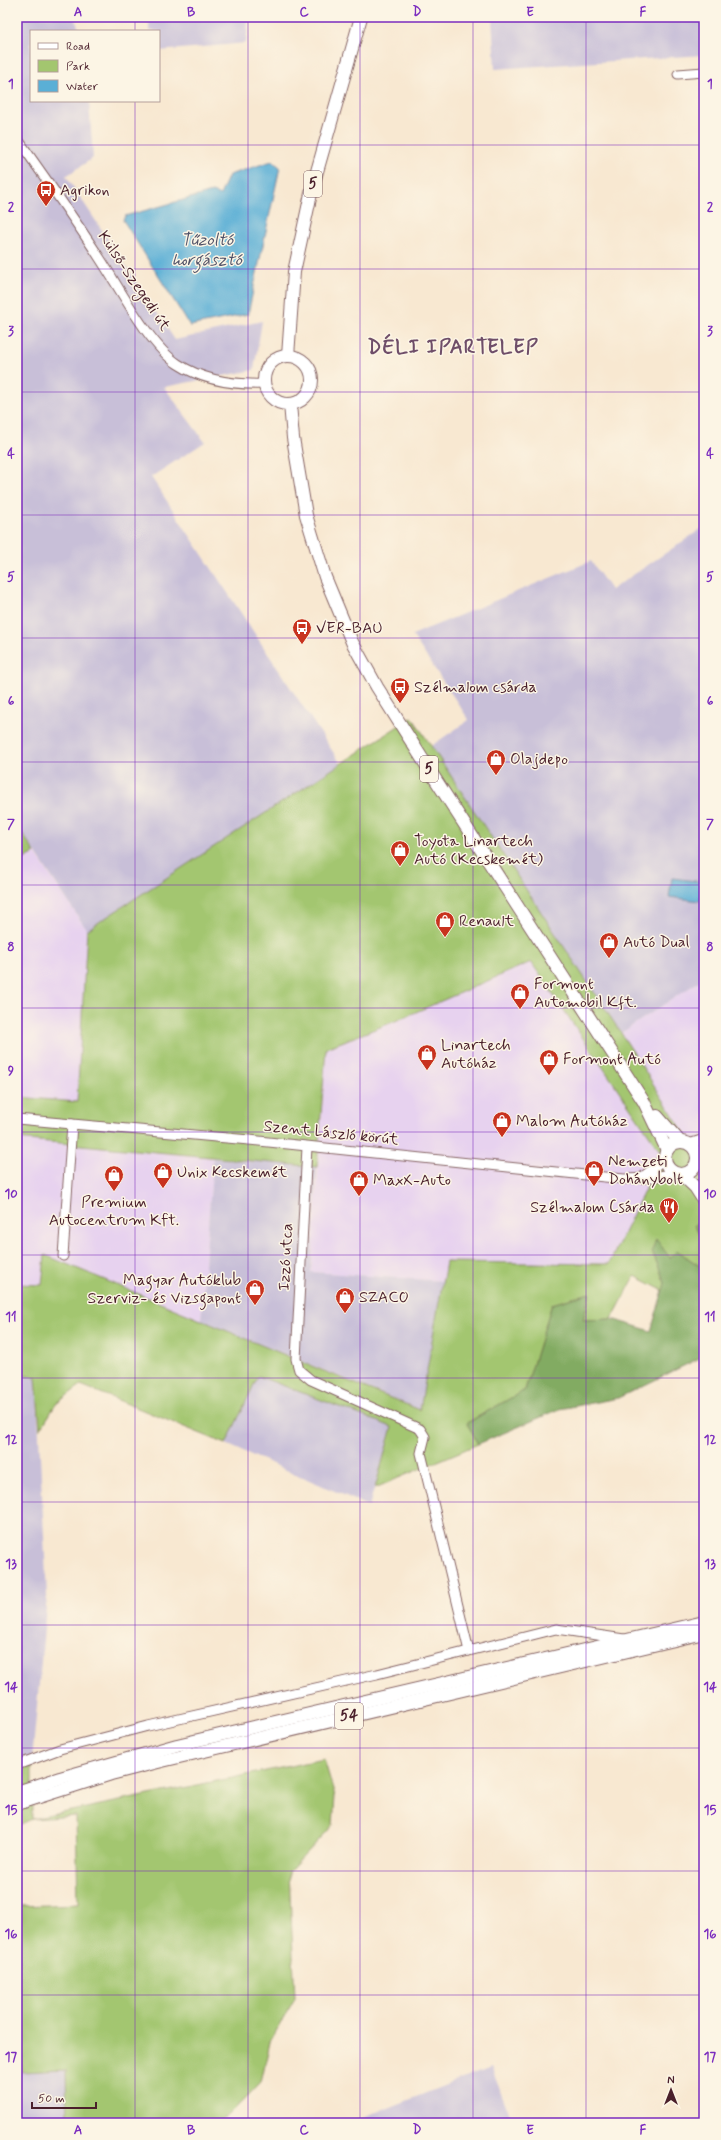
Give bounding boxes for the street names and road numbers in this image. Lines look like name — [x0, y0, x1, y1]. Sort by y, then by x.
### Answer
road number: 5 — [304, 171, 322, 197]
street label: Külső-Szegedi út — [92, 227, 176, 336]
road number: 5 — [420, 756, 438, 782]
street label: Szent László körút — [263, 1115, 400, 1151]
street label: Izzó utca — [274, 1222, 298, 1291]
road number: 54 — [335, 1703, 363, 1729]

